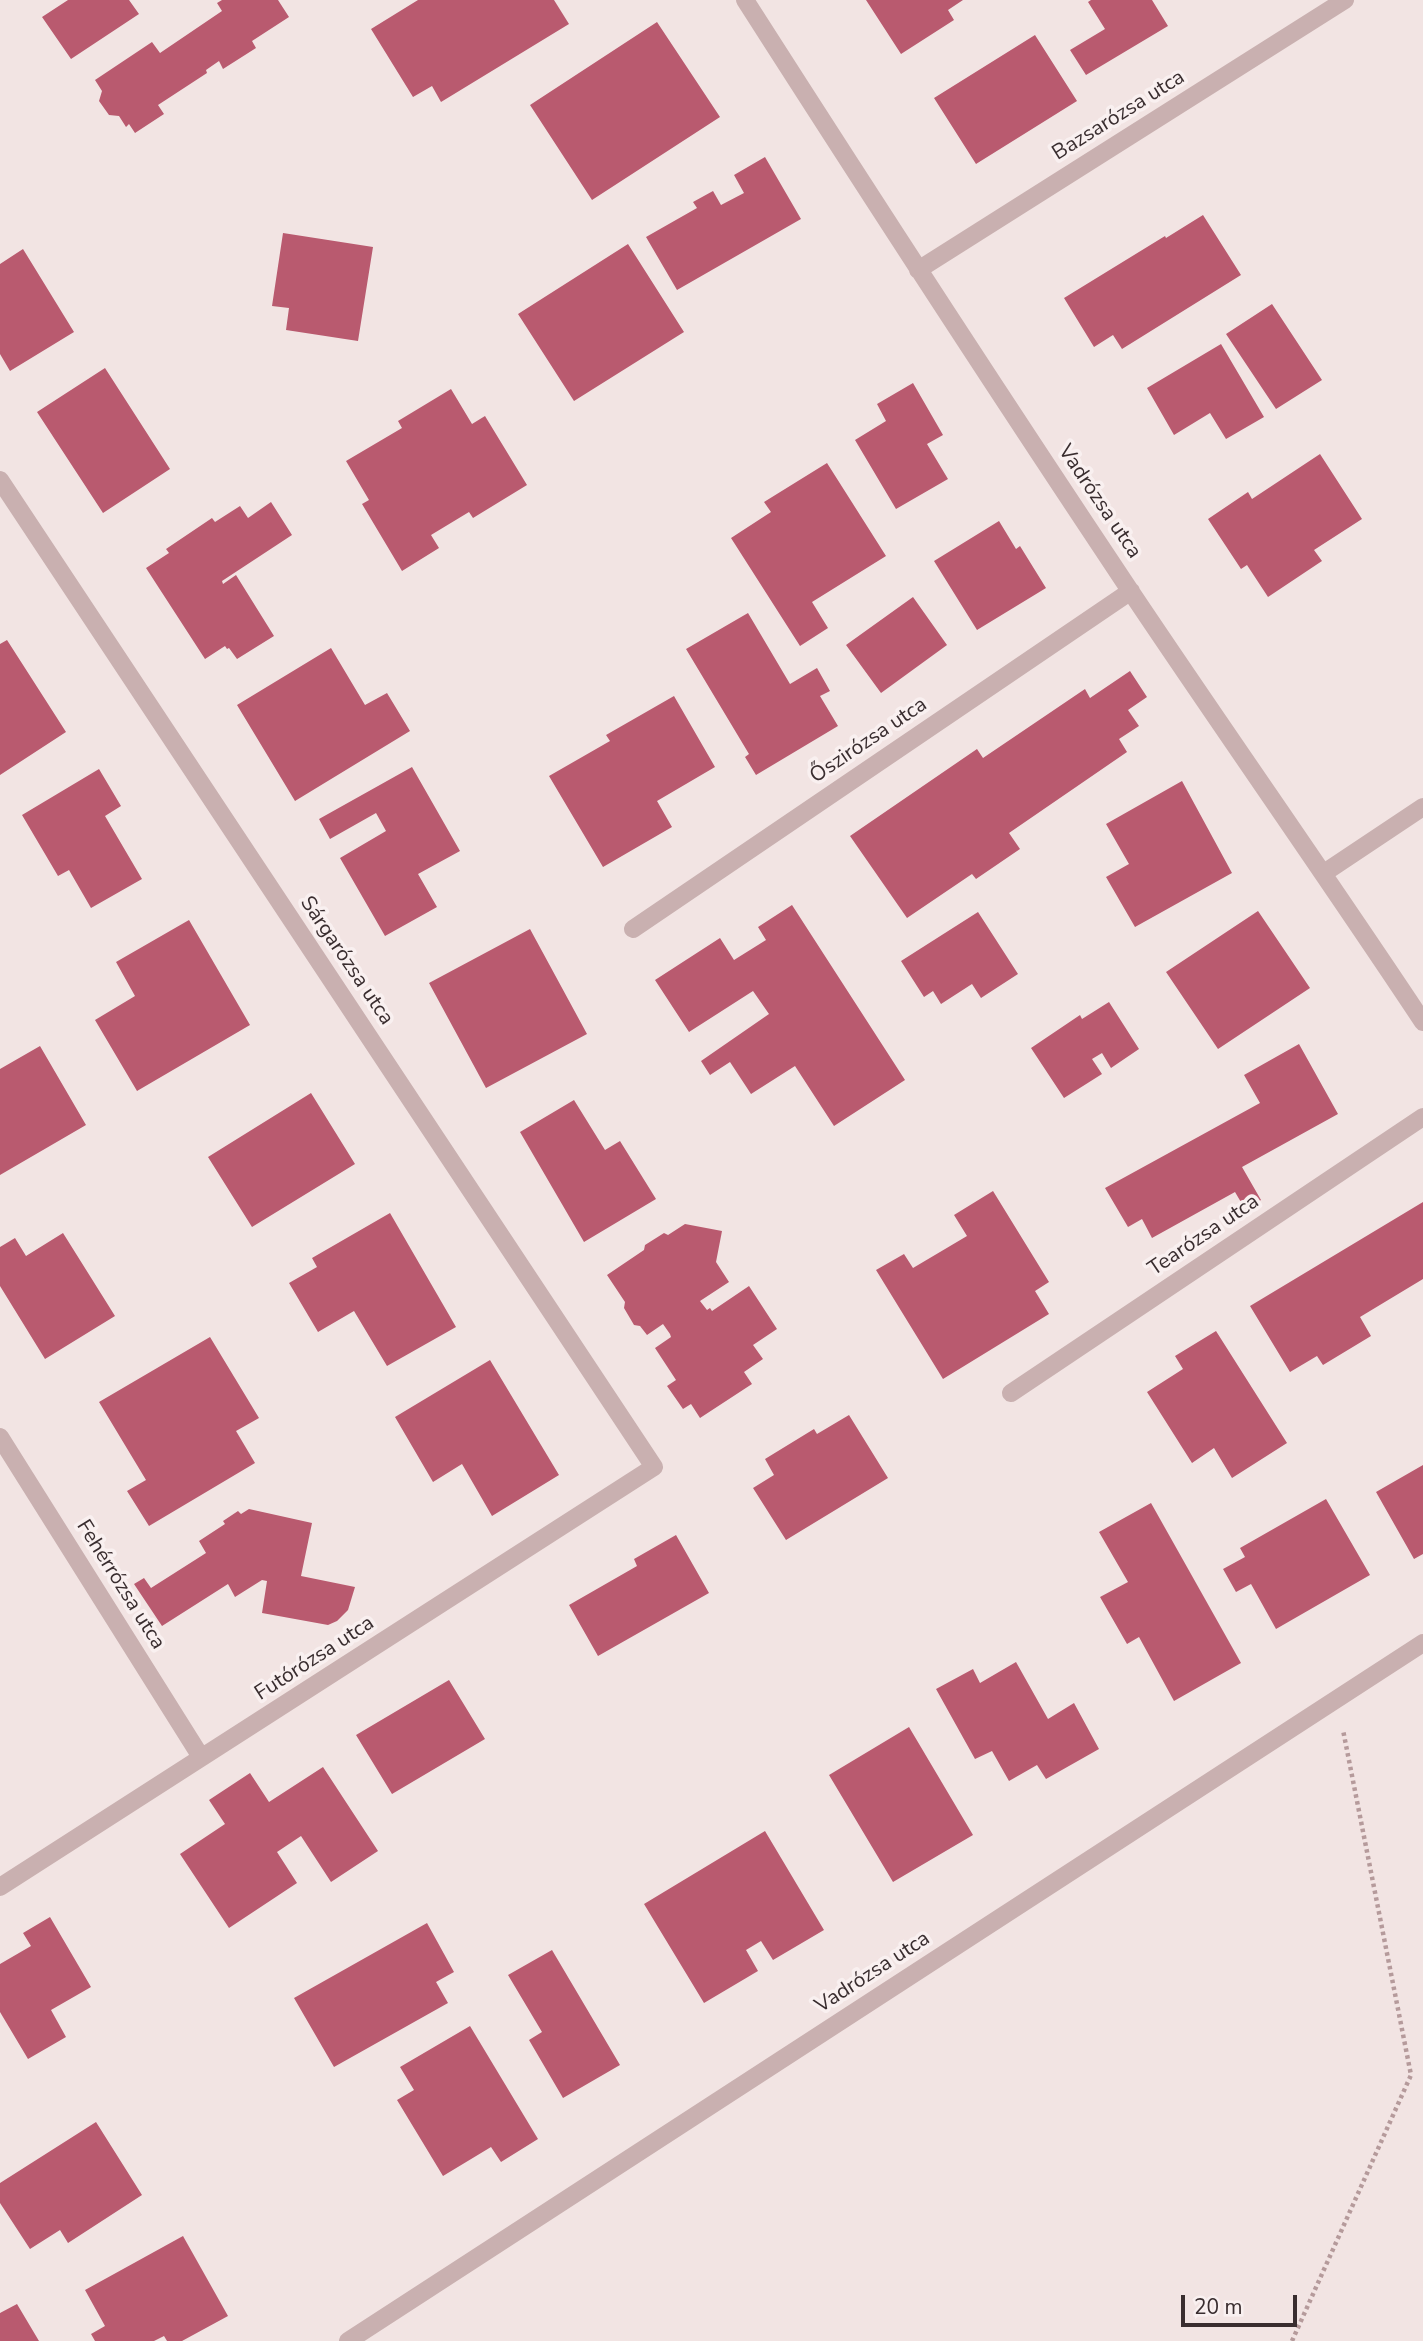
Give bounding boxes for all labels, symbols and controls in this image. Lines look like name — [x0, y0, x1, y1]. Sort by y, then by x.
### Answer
street label: Bazsarózsa utca — [1048, 65, 1190, 167]
street label: Vadrózsa utca — [1052, 440, 1146, 564]
street label: Őszirózsa utca — [806, 693, 932, 789]
street label: Sárgarózsa utca — [294, 892, 398, 1030]
street label: Tearózsa utca — [1144, 1190, 1264, 1282]
street label: Fehérrózsa utca — [70, 1516, 170, 1654]
street label: Futórózsa utca — [251, 1611, 379, 1707]
street label: Vadrózsa utca — [811, 1927, 935, 2019]
scale bar — [1185, 2282, 1300, 2326]
text: 20 m — [1194, 2293, 1243, 2321]

